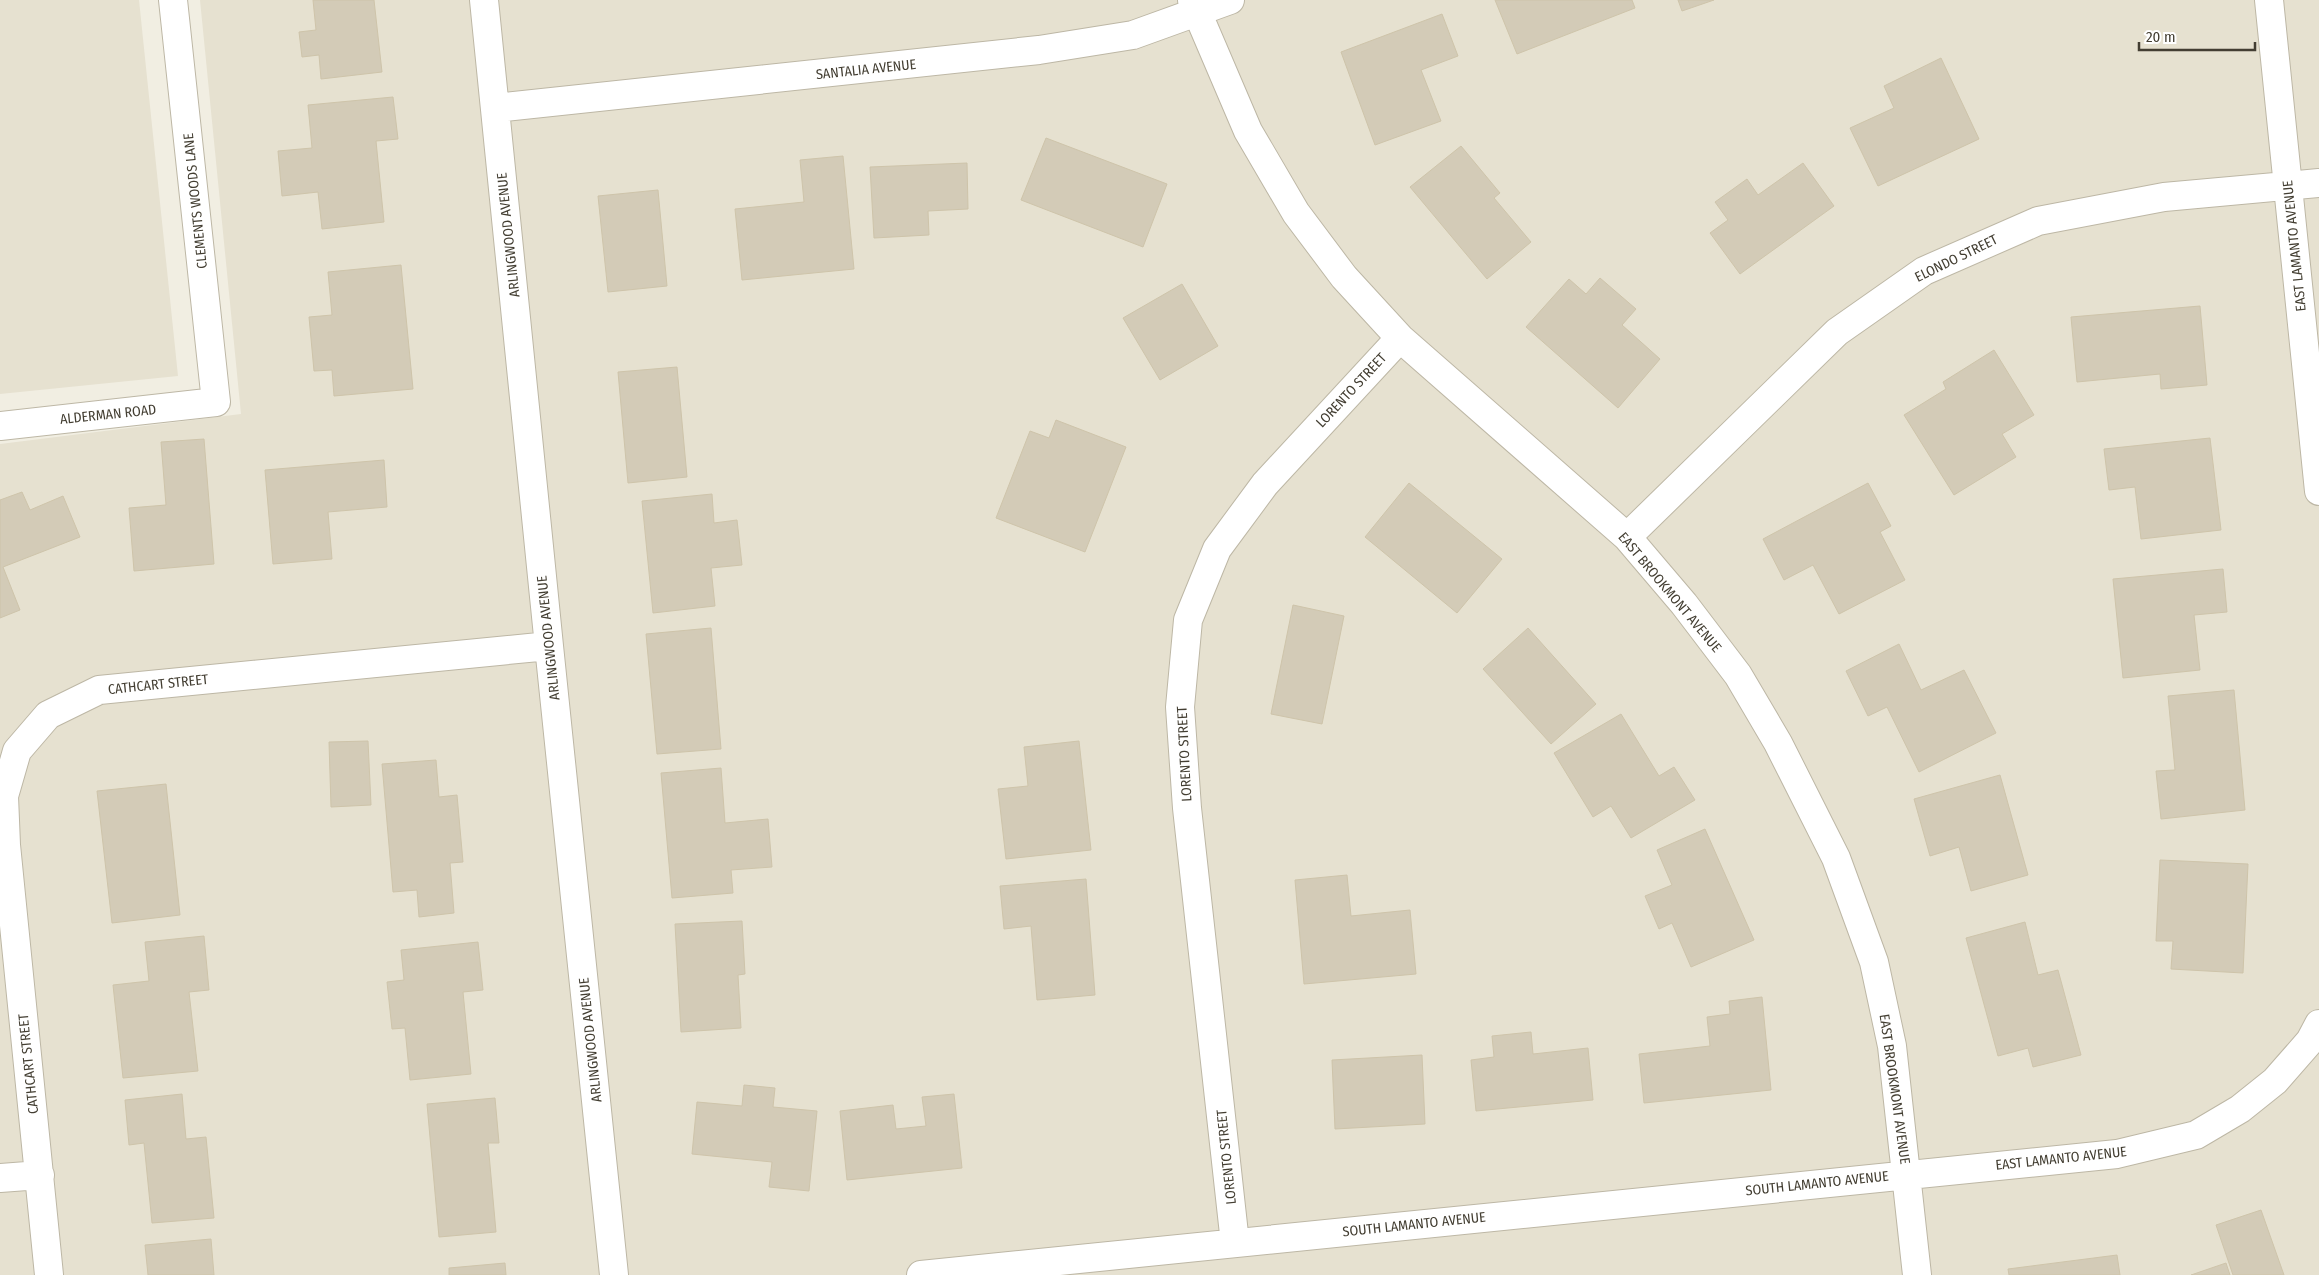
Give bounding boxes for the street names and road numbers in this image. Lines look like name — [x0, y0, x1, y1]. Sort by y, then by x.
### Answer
street label: SANTALIA AVENUE — [815, 56, 917, 83]
street label: CLEMENTS WOODS LANE — [180, 132, 211, 270]
street label: ARLINGWOOD AVENUE — [493, 171, 523, 298]
street label: EAST LAMANTO AVENUE — [2279, 179, 2310, 312]
street label: ELONDO STREET — [1912, 231, 2001, 286]
street label: LORENTO STREET — [1313, 349, 1390, 431]
street label: ALDERMAN ROAD — [59, 401, 157, 428]
street label: EAST BROOKMONT AVENUE — [1614, 529, 1725, 656]
street label: ARLINGWOOD AVENUE — [533, 574, 563, 701]
street label: CATHCART STREET — [107, 671, 210, 698]
street label: LORENTO STREET — [1173, 705, 1195, 802]
street label: ARLINGWOOD AVENUE — [575, 976, 605, 1103]
street label: CATHCART STREET — [15, 1012, 42, 1115]
street label: EAST BROOKMONT AVENUE — [1876, 1013, 1914, 1166]
street label: LORENTO STREET — [1213, 1108, 1240, 1205]
street label: EAST LAMANTO AVENUE — [1995, 1143, 2128, 1174]
street label: SOUTH LAMANTO AVENUE — [1745, 1167, 1890, 1199]
street label: SOUTH LAMANTO AVENUE — [1342, 1208, 1487, 1240]

